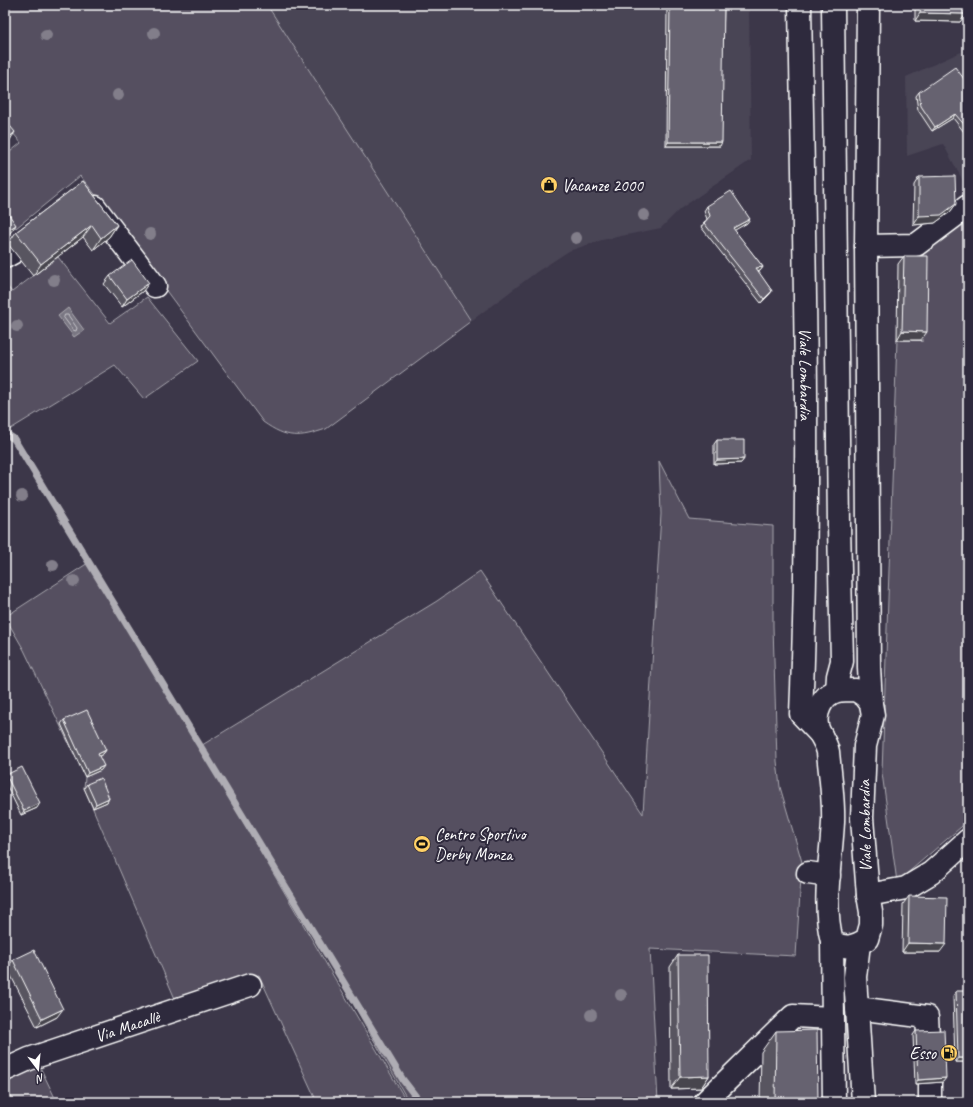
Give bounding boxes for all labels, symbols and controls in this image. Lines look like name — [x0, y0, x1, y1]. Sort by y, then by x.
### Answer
shop icon: Vacanze 2000 — [539, 175, 559, 195]
place label: Vacanze 2000 — [562, 175, 644, 196]
street label: Viale Lombardia — [795, 328, 817, 422]
street label: Viale Lombardia — [854, 778, 876, 872]
place label: Centro Sportivo Derby Monza — [435, 824, 527, 865]
sports icon: Centro Sportivo Derby Monza — [412, 834, 432, 854]
street label: Via Macallè — [92, 1005, 163, 1047]
place label: Esso — [909, 1043, 937, 1064]
fuel station icon: Esso — [939, 1043, 959, 1063]
north arrow — [18, 1049, 58, 1089]
text: N — [33, 1071, 46, 1087]

